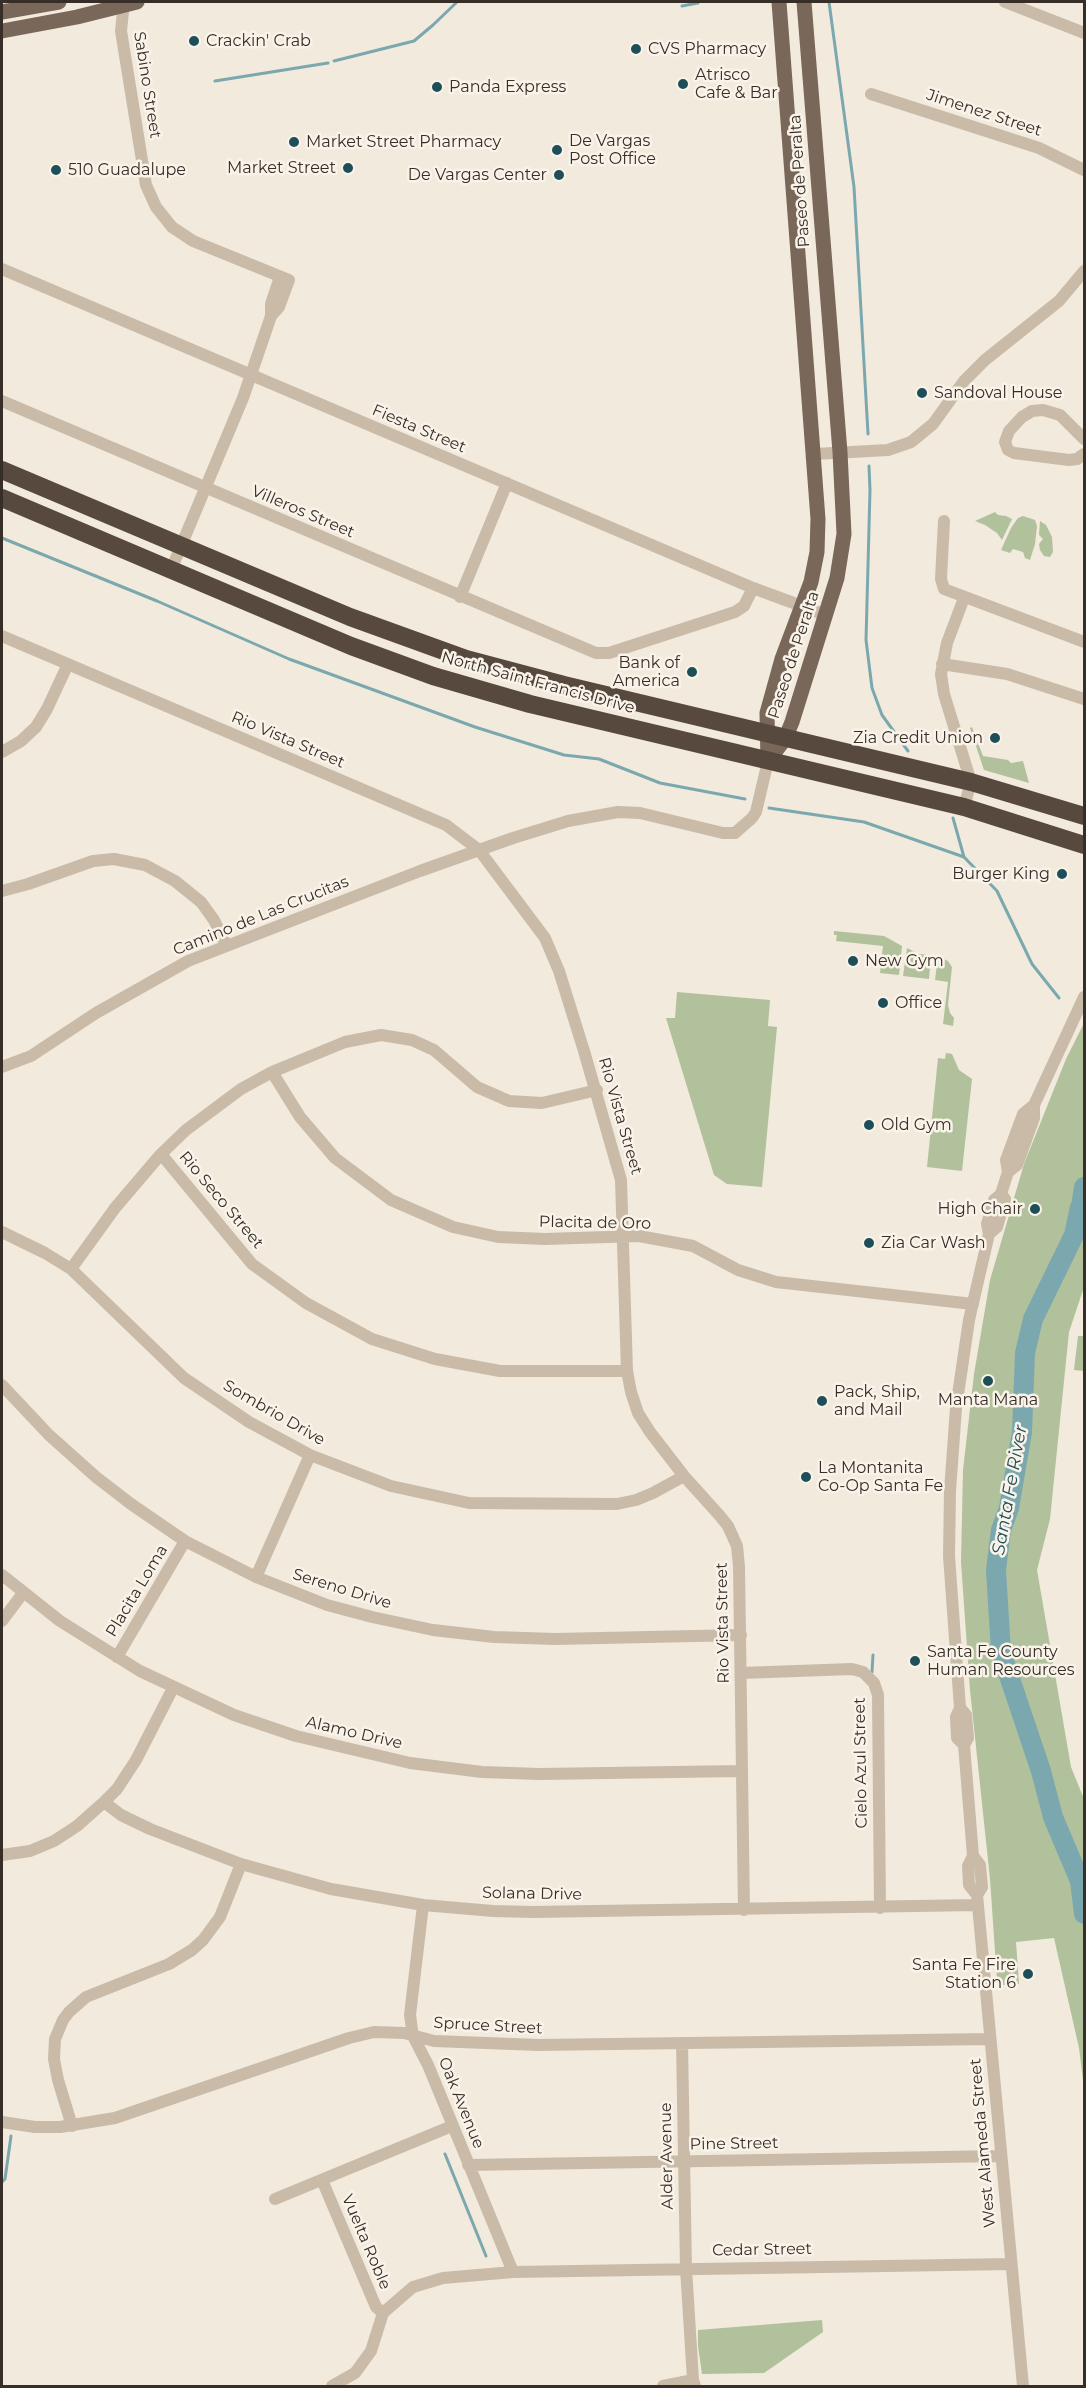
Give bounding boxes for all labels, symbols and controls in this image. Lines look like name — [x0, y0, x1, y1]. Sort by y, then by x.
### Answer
street label: Sabino Street — [129, 30, 165, 140]
place label: Crackin' Crab — [206, 31, 311, 51]
marker: Crackin' Crab — [187, 34, 201, 48]
place label: CVS Pharmacy — [648, 39, 766, 59]
marker: CVS Pharmacy — [629, 42, 643, 56]
place label: Atrisco Cafe & Bar — [695, 65, 778, 103]
place label: Panda Express — [449, 77, 566, 97]
marker: Atrisco Cafe & Bar — [676, 77, 690, 91]
marker: Panda Express — [430, 80, 444, 94]
street label: Jimenez Street — [924, 85, 1044, 141]
street label: Paseo de Peralta — [786, 114, 814, 248]
place label: De Vargas Post Office — [569, 131, 656, 169]
place label: Market Street Pharmacy — [306, 132, 501, 152]
marker: Market Street Pharmacy — [287, 135, 301, 149]
marker: De Vargas Post Office — [550, 143, 564, 157]
place label: Market Street — [227, 158, 336, 178]
place label: 510 Guadalupe — [68, 160, 186, 180]
marker: Market Street — [341, 161, 355, 175]
marker: 510 Guadalupe — [49, 163, 63, 177]
place label: De Vargas Center — [408, 165, 547, 185]
marker: De Vargas Center — [552, 168, 566, 182]
place label: Sandoval House — [934, 383, 1062, 403]
marker: Sandoval House — [915, 386, 929, 400]
street label: Fiesta Street — [369, 401, 469, 457]
street label: Villeros Street — [249, 482, 357, 542]
street label: Paseo de Peralta — [764, 589, 824, 721]
street label: North Saint Francis Drive — [439, 648, 637, 718]
place label: Bank of America — [613, 653, 680, 691]
marker: Bank of America — [685, 665, 699, 679]
street label: Rio Vista Street — [228, 707, 348, 773]
place label: Zia Credit Union — [853, 728, 983, 748]
marker: Zia Credit Union — [988, 731, 1002, 745]
place label: Burger King — [952, 864, 1050, 884]
marker: Burger King — [1055, 867, 1069, 881]
street label: Camino de Las Crucitas — [170, 872, 352, 960]
place label: New Gym — [865, 951, 944, 971]
marker: New Gym — [846, 954, 860, 968]
place label: Office — [895, 993, 942, 1013]
marker: Office — [876, 996, 890, 1010]
street label: Rio Vista Street — [594, 1055, 646, 1177]
place label: Old Gym — [881, 1115, 952, 1135]
marker: Old Gym — [862, 1118, 876, 1132]
street label: Rio Seco Street — [175, 1147, 267, 1253]
place label: High Chair — [937, 1199, 1023, 1219]
marker: High Chair — [1028, 1202, 1042, 1216]
street label: Placita de Oro — [539, 1212, 651, 1234]
place label: Zia Car Wash — [881, 1233, 986, 1253]
marker: Zia Car Wash — [862, 1236, 876, 1250]
marker: Manta Mana — [981, 1374, 995, 1388]
street label: Sombrio Drive — [220, 1376, 328, 1450]
place label: Pack, Ship, and Mail — [834, 1382, 920, 1420]
place label: Manta Mana — [938, 1390, 1038, 1410]
marker: Pack, Ship, and Mail — [815, 1394, 829, 1408]
water label: Santa Fe River — [988, 1423, 1032, 1557]
place label: La Montanita Co-Op Santa Fe — [818, 1458, 943, 1496]
marker: La Montanita Co-Op Santa Fe — [799, 1470, 813, 1484]
street label: Placita Loma — [102, 1542, 172, 1640]
street label: Rio Vista Street — [712, 1562, 734, 1684]
street label: Sereno Drive — [290, 1565, 394, 1613]
place label: Santa Fe County Human Resources — [927, 1642, 1075, 1680]
marker: Santa Fe County Human Resources — [908, 1654, 922, 1668]
street label: Cielo Azul Street — [850, 1697, 872, 1829]
street label: Alamo Drive — [304, 1713, 404, 1753]
street label: Solana Drive — [482, 1884, 582, 1904]
place label: Santa Fe Fire Station 6 — [912, 1955, 1016, 1993]
marker: Santa Fe Fire Station 6 — [1021, 1967, 1035, 1981]
street label: Spruce Street — [433, 2014, 543, 2038]
street label: Oak Avenue — [434, 2054, 488, 2152]
street label: West Alameda Street — [966, 2058, 1000, 2228]
street label: Alder Avenue — [656, 2102, 678, 2210]
street label: Pine Street — [689, 2134, 779, 2154]
street label: Vuelta Roble — [337, 2192, 395, 2292]
street label: Cedar Street — [712, 2240, 812, 2260]

